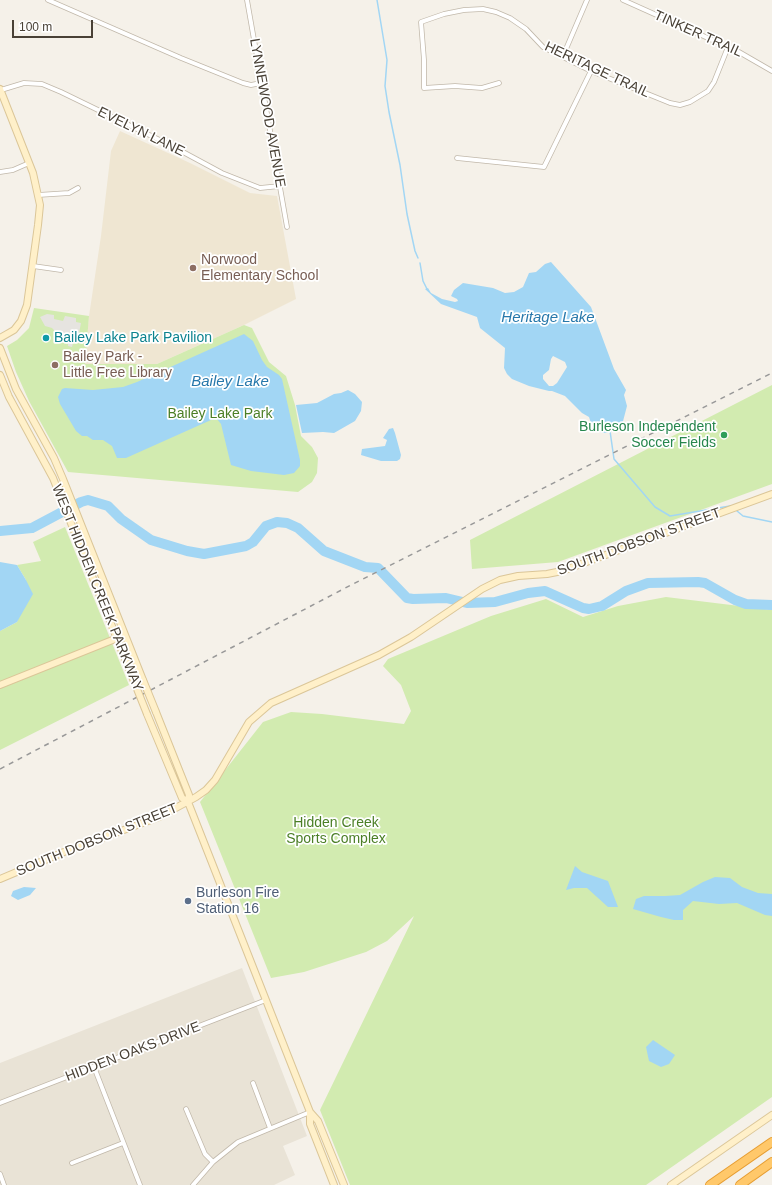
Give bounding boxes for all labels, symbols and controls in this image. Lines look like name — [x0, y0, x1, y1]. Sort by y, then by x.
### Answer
street label: TINKER TRAIL — [651, 7, 745, 61]
scale bar — [14, 12, 95, 38]
text: 100 m — [19, 20, 52, 34]
street label: LYNNEWOOD AVENUE — [246, 37, 288, 189]
street label: HERITAGE TRAIL — [542, 38, 652, 102]
street label: EVELYN LANE — [95, 104, 187, 160]
place label: Norwood Elementary School — [201, 252, 319, 284]
marker: Norwood Elementary School — [188, 263, 198, 273]
water label: Heritage Lake — [501, 309, 595, 327]
place label: Bailey Lake Park Pavilion — [54, 330, 212, 346]
marker: Bailey Lake Park Pavilion — [41, 333, 51, 343]
place label: Bailey Park - Little Free Library — [63, 349, 172, 382]
marker: Bailey Park - Little Free Library — [50, 360, 60, 370]
water label: Bailey Lake — [191, 373, 269, 391]
park label: Bailey Lake Park — [167, 406, 273, 422]
place label: Burleson Independent Soccer Fields — [579, 419, 716, 452]
marker: Burleson Independent Soccer Fields — [719, 430, 729, 440]
street label: WEST HIDDEN CREEK PARKWAY — [48, 482, 146, 694]
street label: SOUTH DOBSON STREET — [555, 505, 723, 579]
street label: SOUTH DOBSON STREET — [14, 800, 180, 880]
park label: Hidden Creek Sports Complex — [286, 815, 386, 848]
place label: Burleson Fire Station 16 — [196, 885, 279, 918]
marker: Burleson Fire Station 16 — [183, 896, 193, 906]
street label: HIDDEN OAKS DRIVE — [63, 1019, 203, 1085]

